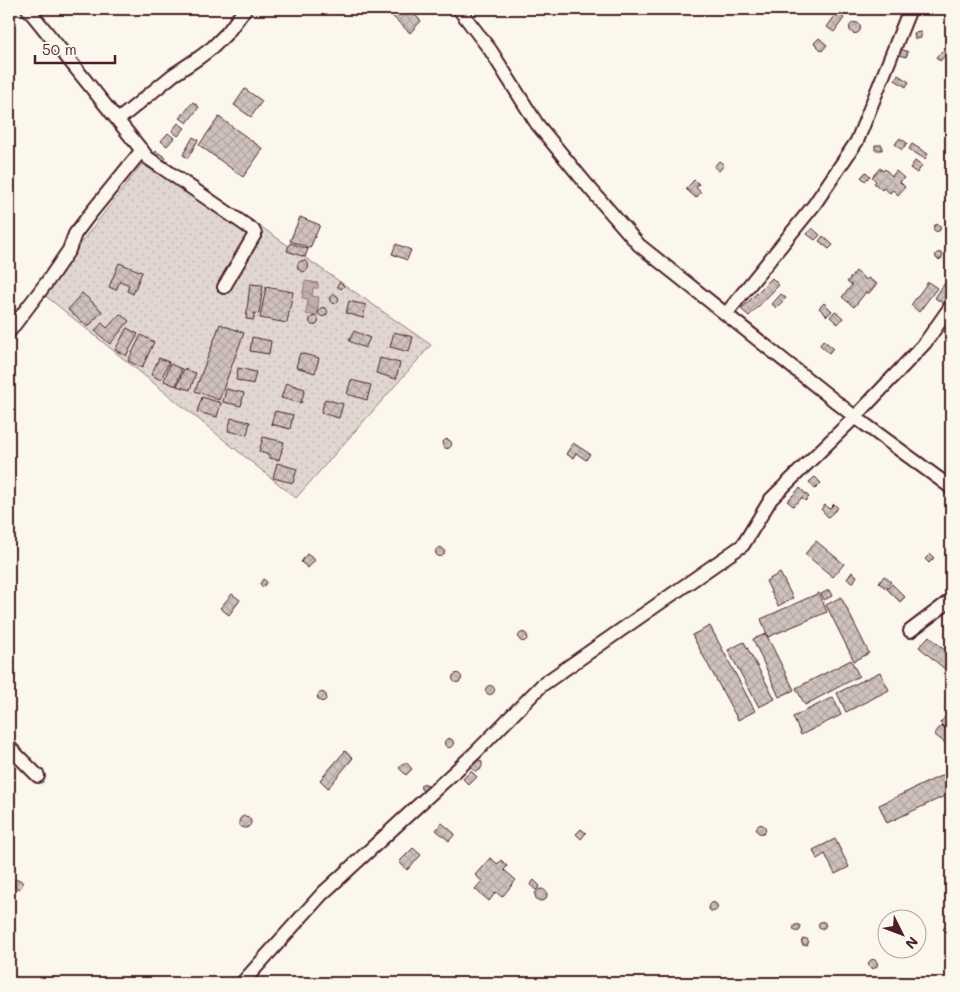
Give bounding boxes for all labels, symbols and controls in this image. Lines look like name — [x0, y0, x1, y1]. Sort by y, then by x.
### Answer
scale bar — [35, 32, 115, 64]
text: 50 m — [42, 39, 77, 59]
north arrow — [878, 910, 928, 960]
text: N — [901, 933, 923, 953]

